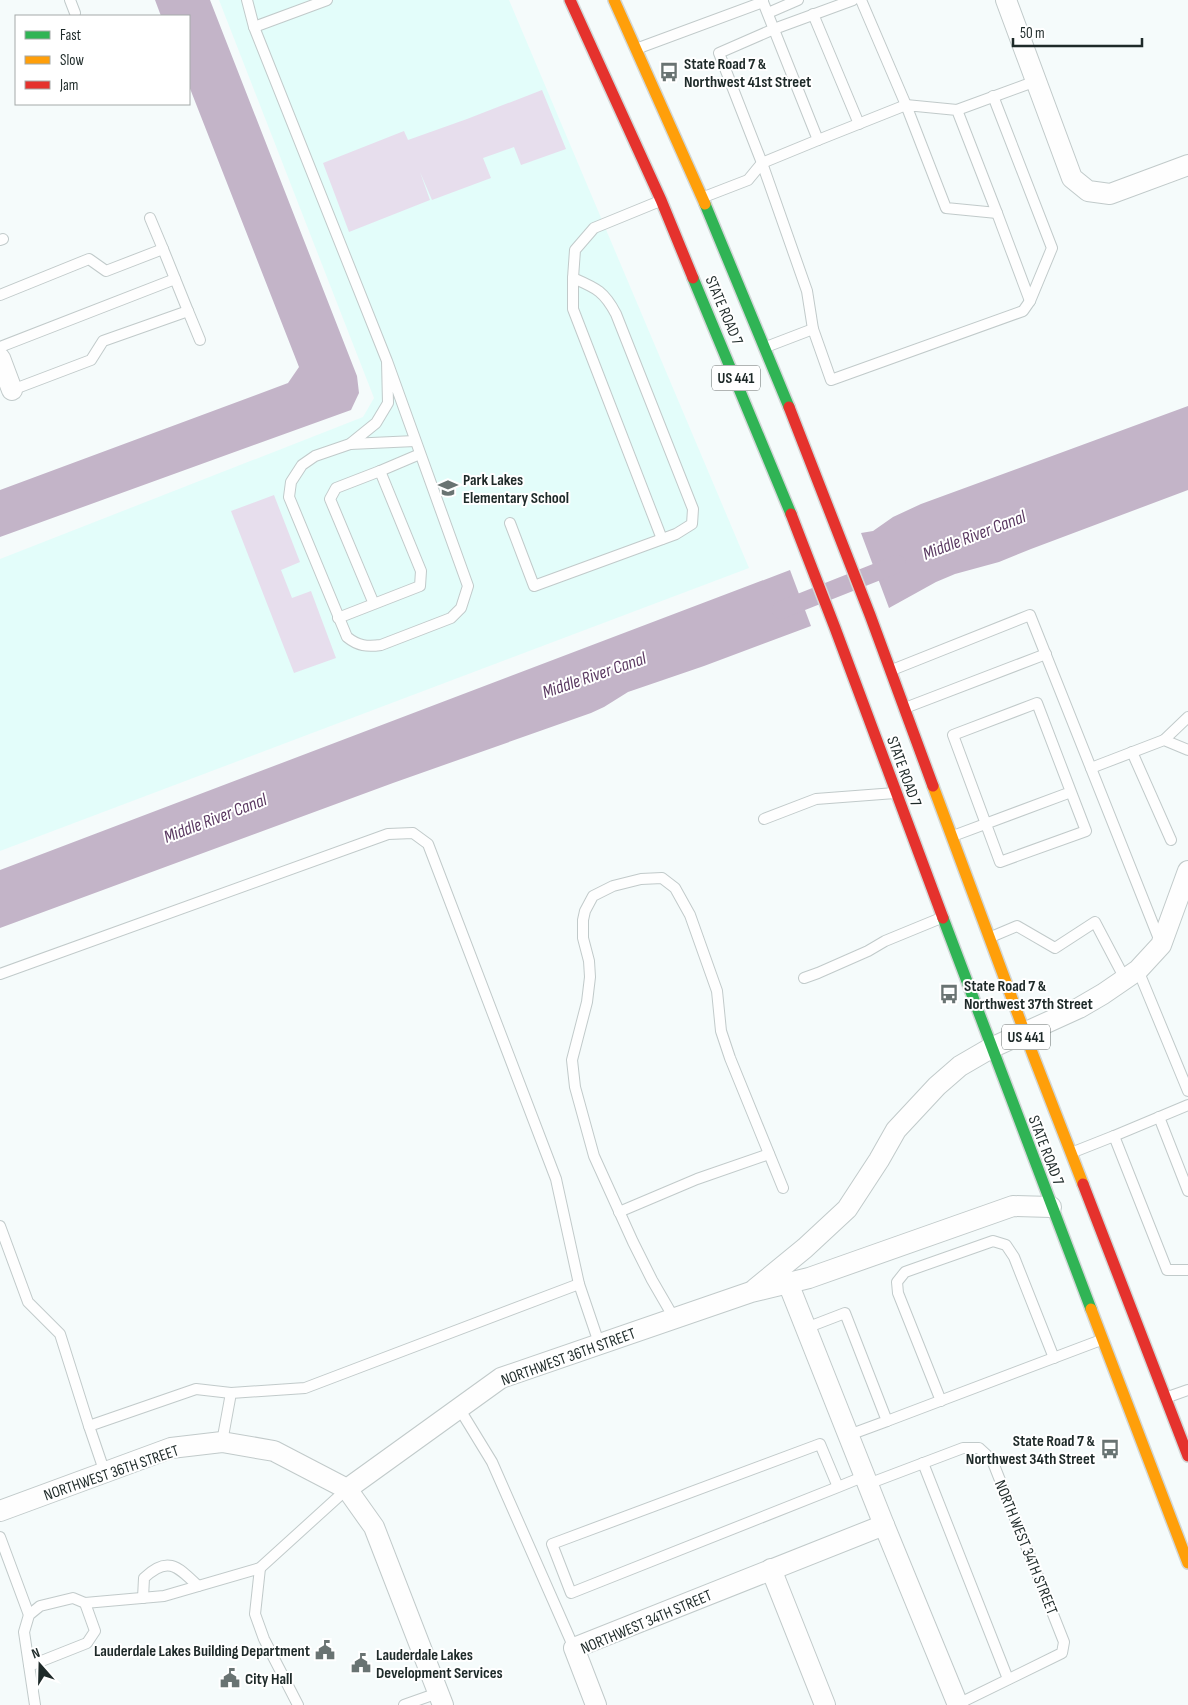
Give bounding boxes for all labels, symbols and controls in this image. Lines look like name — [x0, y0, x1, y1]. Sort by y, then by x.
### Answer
legend — [15, 15, 190, 105]
scale bar — [1013, 15, 1142, 47]
text: 50 m — [1020, 24, 1045, 43]
text: Fast — [60, 26, 82, 45]
text: Slow — [60, 51, 84, 70]
place label: State Road 7 & Northwest 41st Street — [684, 55, 811, 92]
bus stop icon: State Road 7 & Northwest 41st Street — [658, 61, 680, 83]
text: Jam — [59, 76, 78, 95]
street label: STATE ROAD 7 — [701, 273, 747, 349]
road number: US 441 — [712, 366, 760, 390]
place label: Park Lakes Elementary School — [463, 471, 569, 508]
school or university icon: Park Lakes Elementary School — [437, 477, 459, 499]
water label: Middle River Canal — [920, 506, 1029, 565]
water label: Middle River Canal — [540, 648, 649, 703]
street label: STATE ROAD 7 — [882, 734, 925, 810]
water label: Middle River Canal — [161, 789, 270, 848]
place label: State Road 7 & Northwest 37th Street — [964, 977, 1093, 1014]
bus stop icon: State Road 7 & Northwest 37th Street — [938, 983, 960, 1005]
road number: US 441 — [1002, 1024, 1050, 1050]
street label: STATE ROAD 7 — [1024, 1113, 1068, 1189]
street label: NORTHWEST 36TH STREET — [499, 1324, 639, 1391]
place label: State Road 7 & Northwest 34th Street — [966, 1432, 1096, 1469]
bus stop icon: State Road 7 & Northwest 34th Street — [1099, 1438, 1121, 1460]
street label: NORTHWEST 36TH STREET — [41, 1441, 182, 1505]
street label: NORTH WEST 34TH STREET — [990, 1478, 1061, 1618]
street label: NORTHWEST 34TH STREET — [578, 1586, 716, 1659]
public building icon: Lauderdale Lakes Building Department — [314, 1639, 336, 1661]
north arrow — [15, 1640, 65, 1690]
place label: Lauderdale Lakes Building Department — [94, 1642, 310, 1661]
text: N — [29, 1644, 42, 1663]
place label: Lauderdale Lakes Development Services — [376, 1646, 503, 1683]
public building icon: Lauderdale Lakes Development Services — [350, 1652, 372, 1674]
public building icon: City Hall — [219, 1667, 241, 1689]
place label: City Hall — [245, 1670, 293, 1689]

